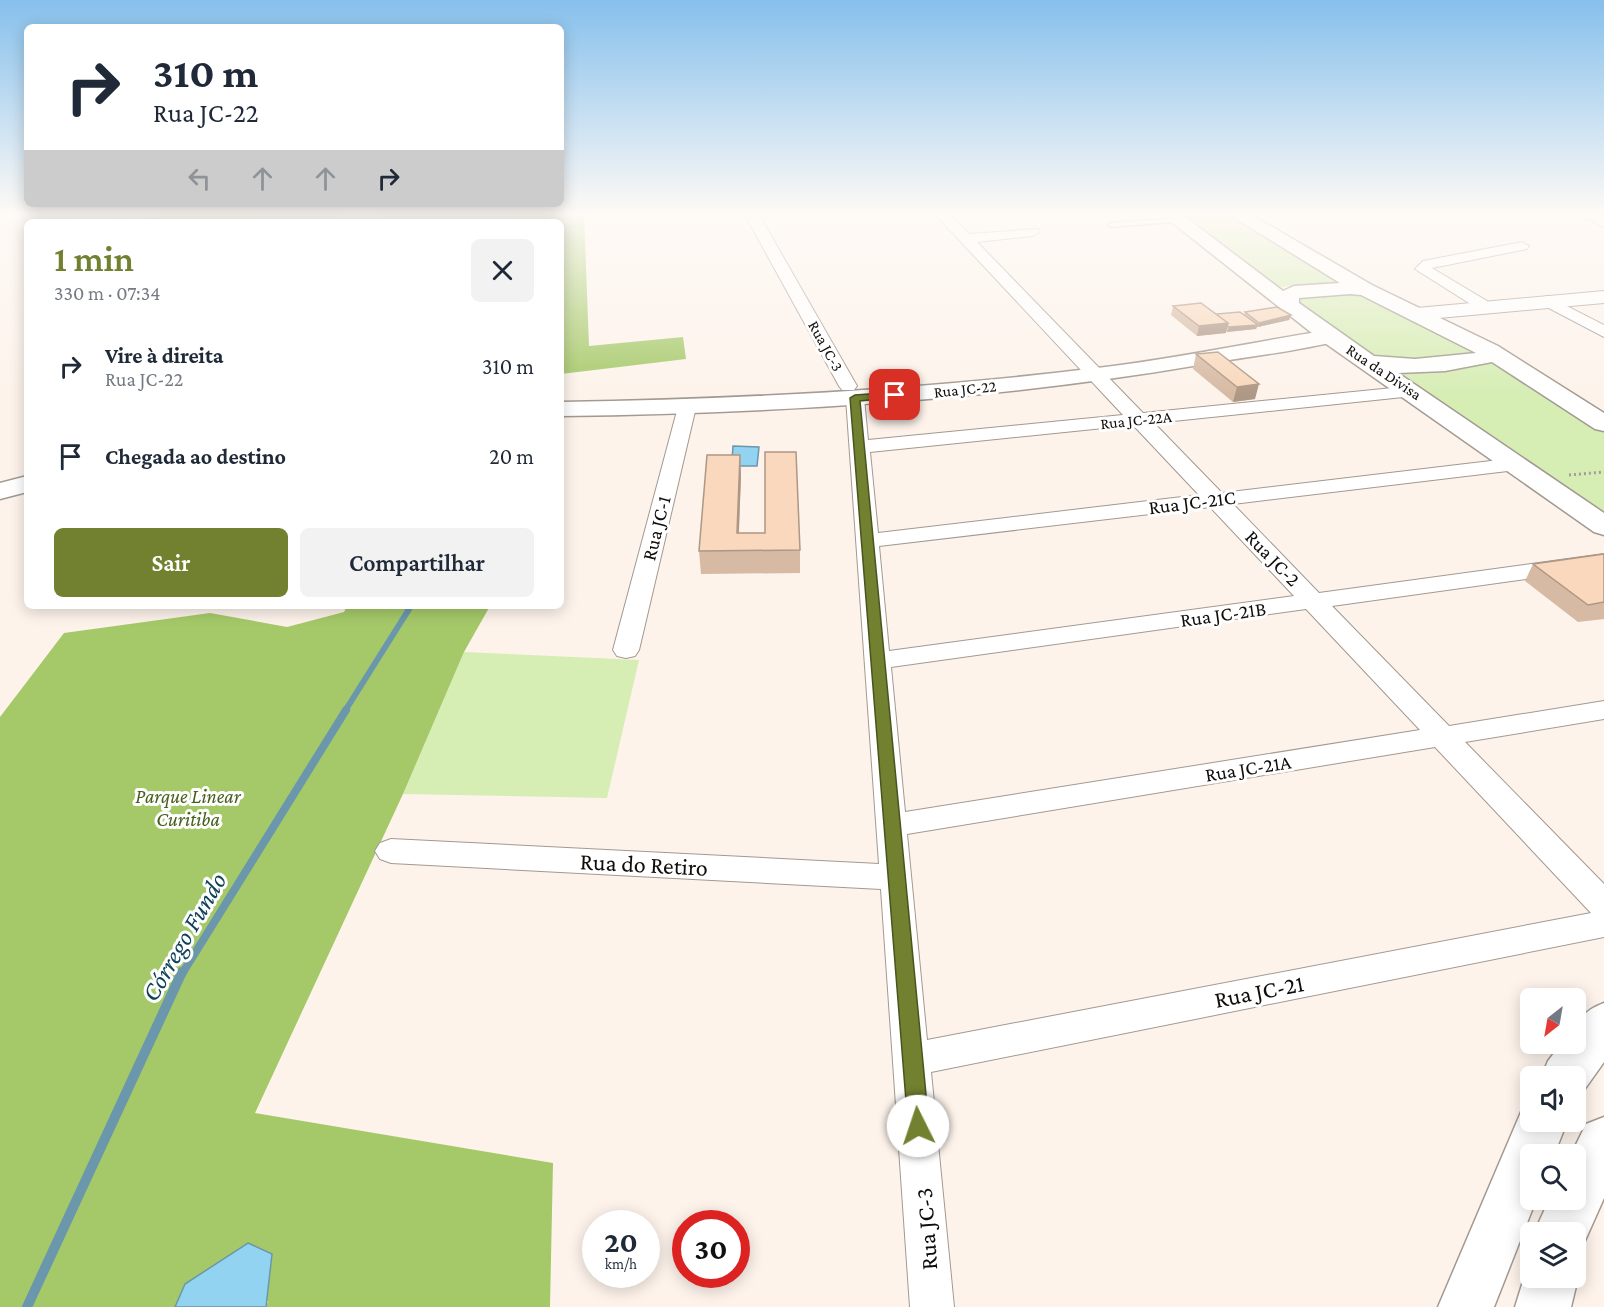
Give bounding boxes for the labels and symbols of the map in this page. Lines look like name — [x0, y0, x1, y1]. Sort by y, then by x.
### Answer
street label: Rua JC-3 — [804, 318, 847, 375]
street label: Rua da Divisa — [1343, 341, 1425, 404]
pin — [869, 369, 920, 420]
street label: Rua JC-22 — [933, 377, 997, 402]
street label: Rua JC-22A — [1099, 408, 1174, 433]
street label: Rua JC-21C — [1147, 486, 1237, 519]
street label: Rua JC-1 — [637, 493, 676, 563]
street label: Rua JC-2 — [1240, 526, 1305, 591]
street label: Rua JC-21B — [1179, 597, 1268, 632]
street label: Rua JC-21A — [1203, 750, 1293, 787]
park label: Parque Linear Curitiba — [135, 785, 242, 830]
street label: Rua do Retiro — [579, 847, 709, 881]
water label: Córrego Fundo — [136, 868, 232, 1006]
street label: Rua JC-21 — [1212, 969, 1306, 1013]
north arrow — [1520, 988, 1586, 1054]
position arrow — [886, 1094, 950, 1158]
street label: Rua JC-3 — [910, 1187, 942, 1271]
speed limit sign: 30 — [672, 1210, 750, 1288]

